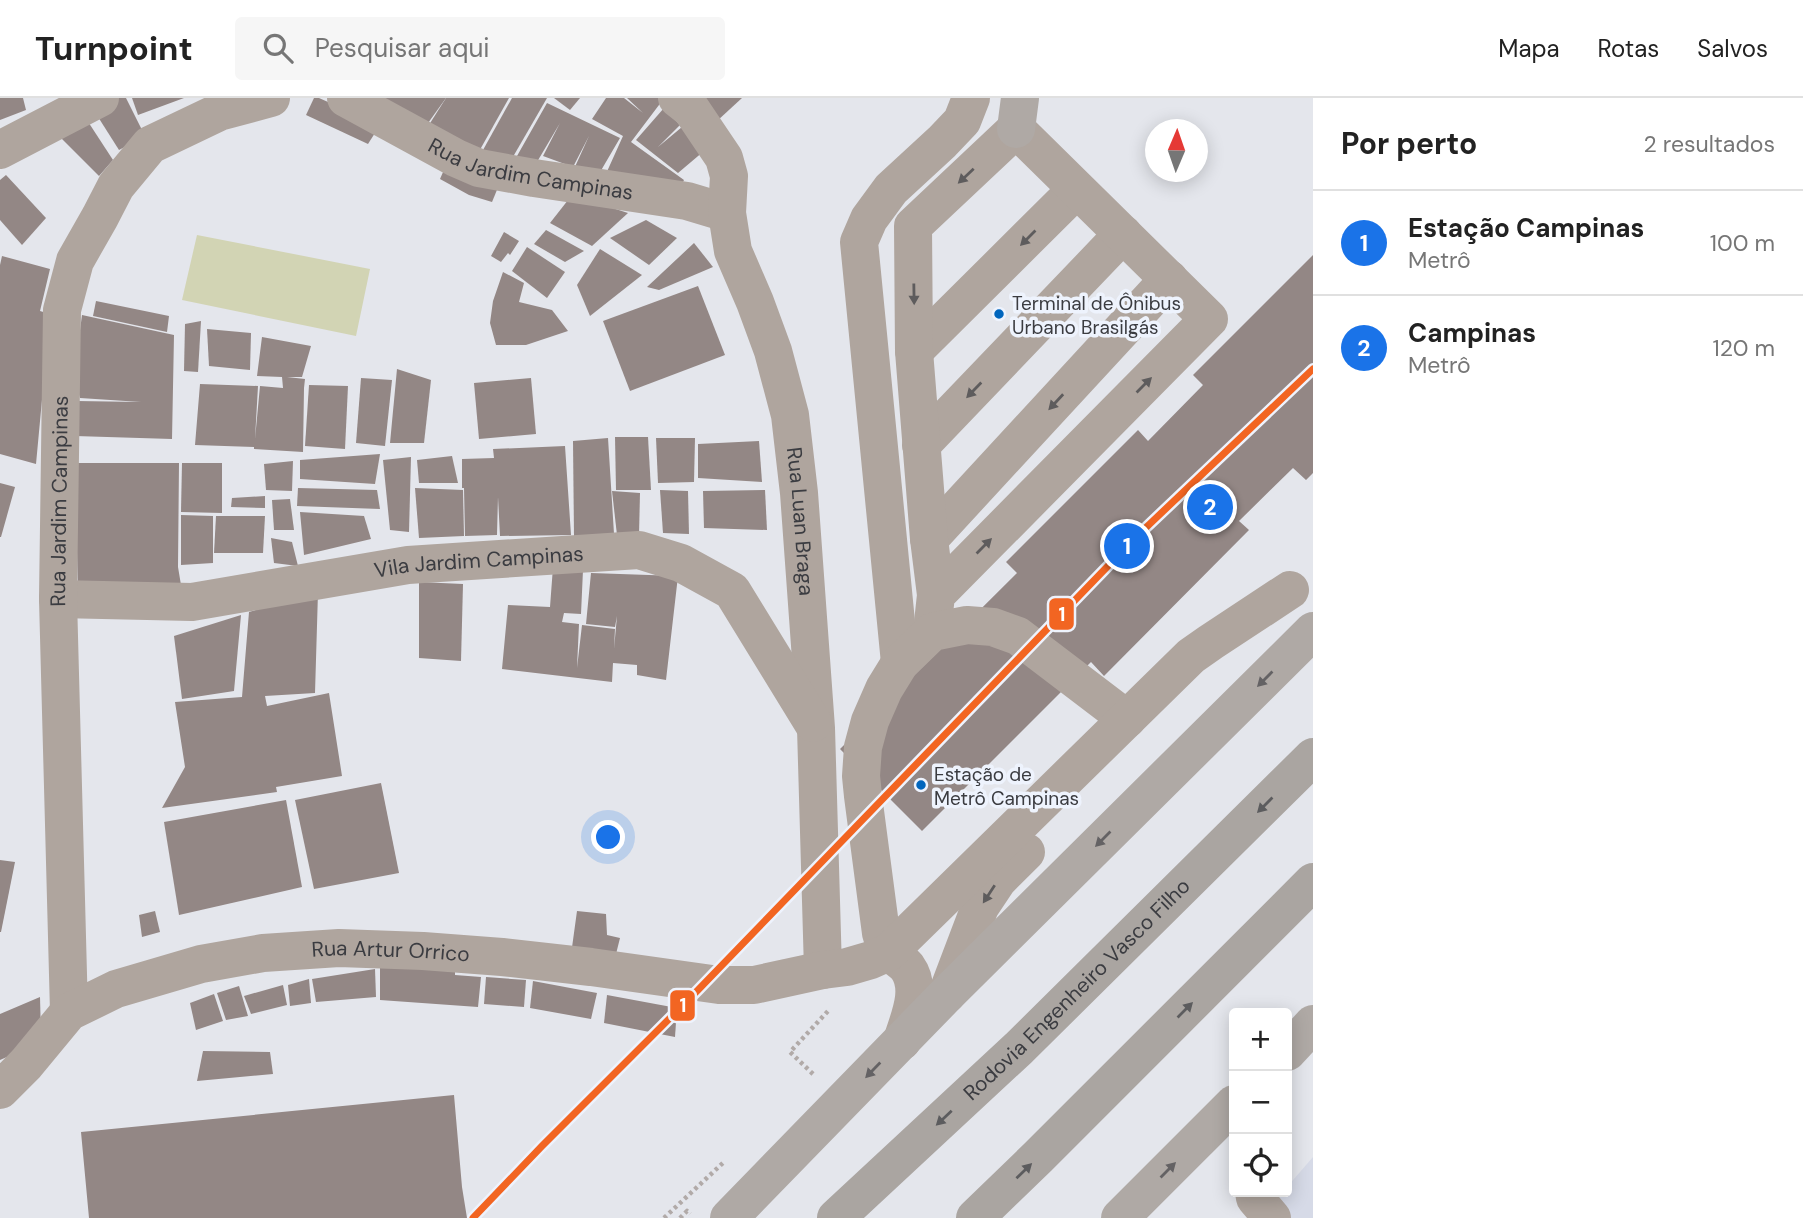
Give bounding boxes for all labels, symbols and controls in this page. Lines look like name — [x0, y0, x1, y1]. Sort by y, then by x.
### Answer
search box — [235, 17, 725, 80]
text: Turnpoint — [35, 27, 193, 70]
icon: search — [259, 29, 297, 67]
text: Pesquisar aqui — [315, 31, 490, 65]
text: Mapa — [1498, 33, 1560, 64]
text: Rotas — [1598, 33, 1659, 64]
text: Salvos — [1697, 33, 1768, 64]
north arrow — [1145, 119, 1208, 182]
text: Por perto — [1341, 124, 1477, 163]
text: 2 resultados — [1644, 129, 1775, 159]
street label: Rua Jardim Campinas — [423, 131, 635, 207]
one-way arrow — [957, 168, 975, 184]
text: Estação Campinas — [1408, 211, 1644, 245]
text: 1 — [1360, 228, 1368, 258]
text: 100 m — [1710, 228, 1775, 258]
one-way arrow — [1020, 229, 1036, 246]
text: Metrô — [1408, 245, 1471, 275]
one-way arrow — [908, 283, 919, 305]
place label: Terminal de Ônibus Urbano Brasilgás — [1012, 291, 1181, 340]
marker: Terminal de Ônibus Urbano Brasilgás — [992, 307, 1006, 321]
text: Campinas — [1408, 316, 1536, 350]
text: 2 — [1357, 333, 1371, 363]
text: 120 m — [1712, 333, 1775, 363]
text: Metrô — [1408, 350, 1471, 380]
one-way arrow — [1136, 376, 1153, 393]
one-way arrow — [967, 381, 983, 398]
one-way arrow — [1048, 393, 1064, 411]
street label: Rua Jardim Campinas — [44, 396, 75, 607]
street label: Rua Luan Braga — [780, 446, 820, 597]
pin: 2 — [1187, 481, 1233, 533]
pin: 1 — [1104, 520, 1150, 572]
one-way arrow — [976, 538, 993, 555]
street label: Vila Jardim Campinas — [372, 540, 584, 585]
line badge: 1 — [1048, 597, 1075, 631]
text: 1 — [1059, 602, 1065, 627]
one-way arrow — [1257, 670, 1273, 687]
place label: Estação de Metrô Campinas — [934, 762, 1079, 811]
marker: Estação de Metrô Campinas — [914, 778, 928, 792]
one-way arrow — [1256, 796, 1273, 813]
your location — [591, 820, 625, 854]
one-way arrow — [1095, 831, 1112, 848]
street label: Rodovia Engenheiro Vasco Filho — [957, 872, 1196, 1107]
one-way arrow — [982, 884, 995, 903]
street label: Rua Artur Orrico — [311, 934, 471, 969]
line badge: 1 — [669, 989, 696, 1022]
text: 1 — [680, 993, 686, 1018]
one-way arrow — [1177, 1002, 1193, 1018]
map controls — [1229, 1008, 1292, 1197]
button: + — [1229, 1008, 1292, 1071]
one-way arrow — [866, 1061, 882, 1078]
button: − — [1229, 1071, 1292, 1134]
one-way arrow — [936, 1109, 953, 1125]
button: locate — [1229, 1134, 1292, 1197]
one-way arrow — [1160, 1161, 1177, 1178]
one-way arrow — [1015, 1163, 1032, 1179]

